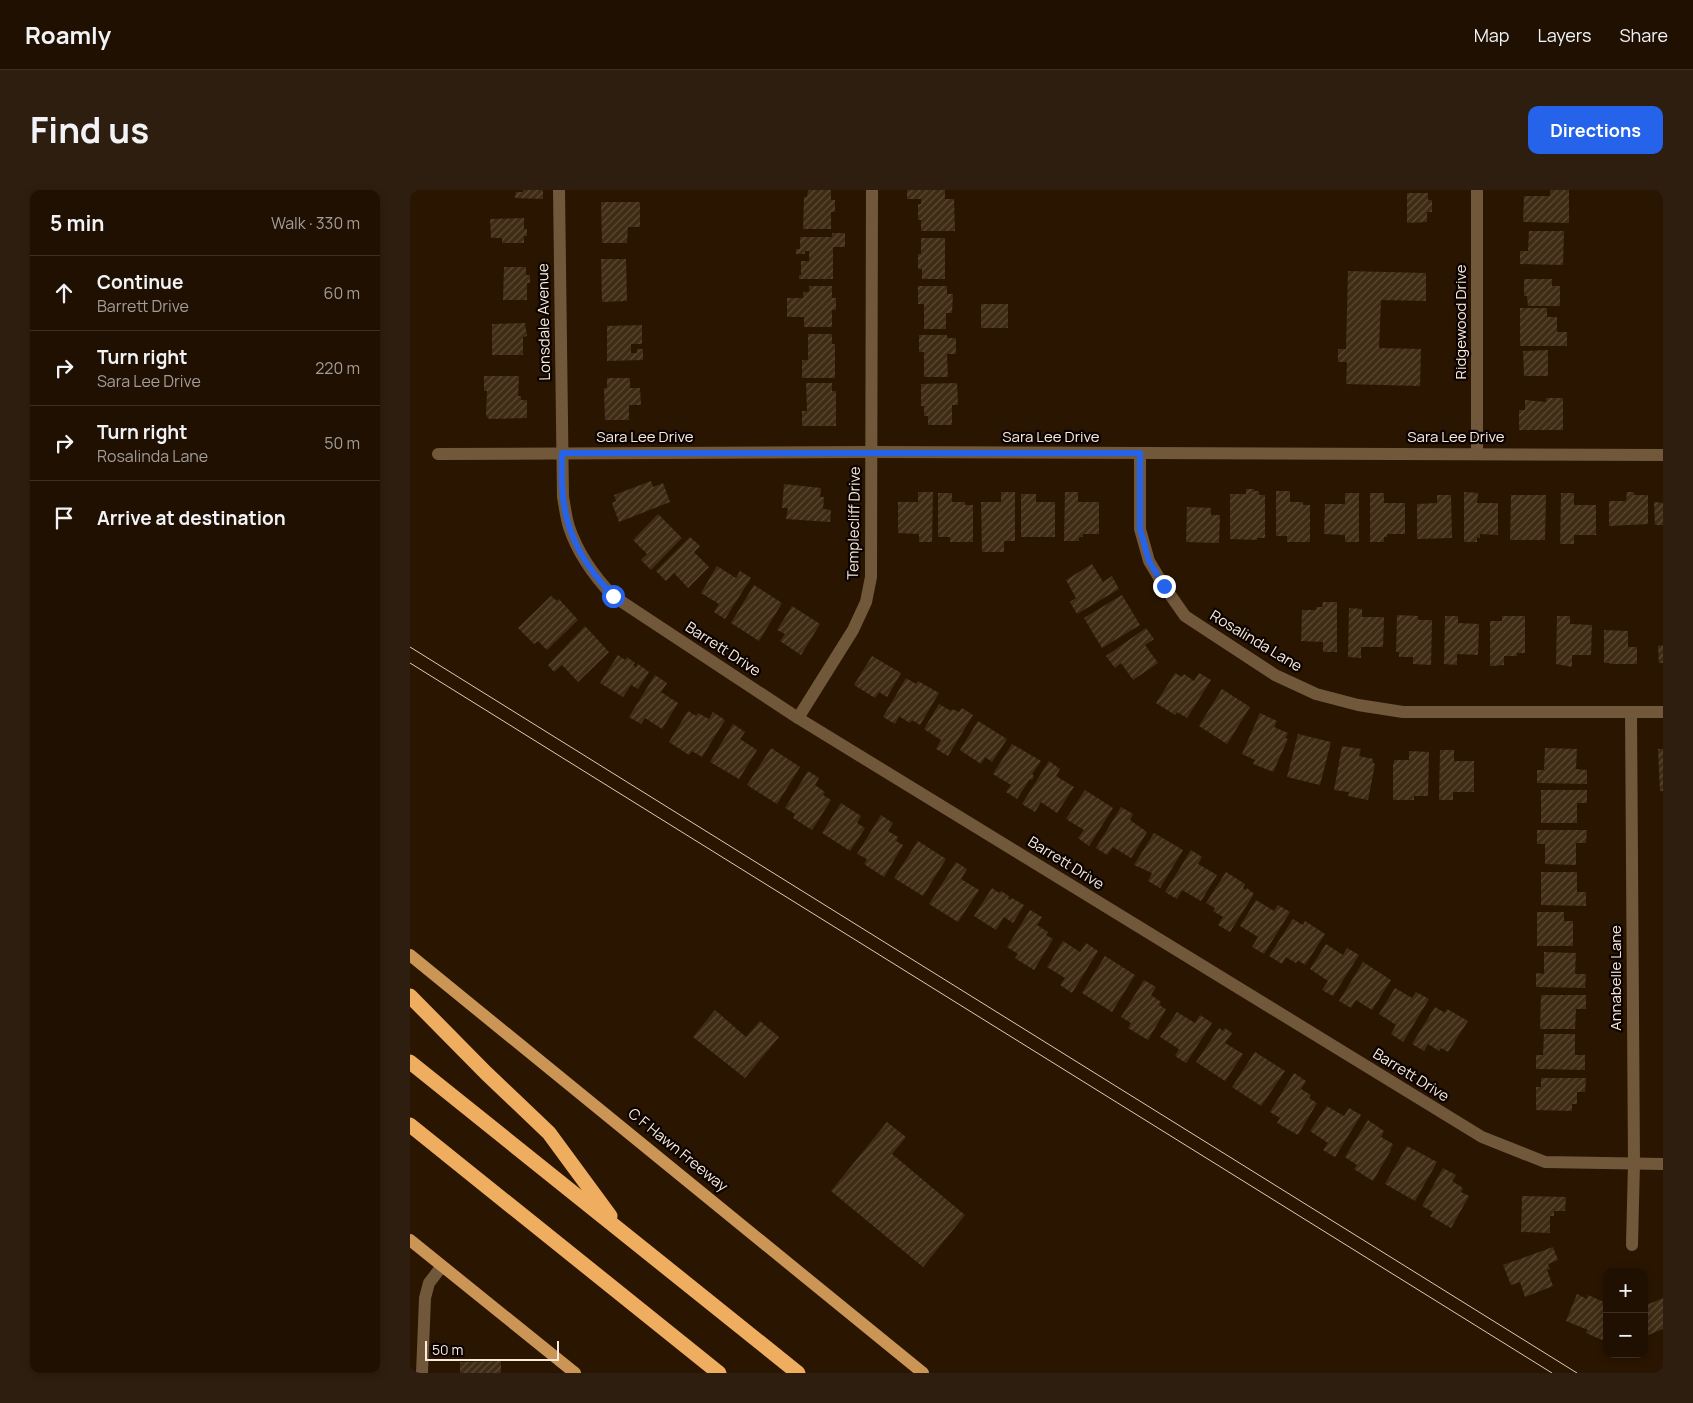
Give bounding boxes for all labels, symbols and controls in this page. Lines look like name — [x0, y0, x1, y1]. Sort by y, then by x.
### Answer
text: Roamly — [25, 18, 111, 51]
text: Map — [1474, 23, 1509, 47]
text: Layers — [1537, 23, 1591, 47]
text: Share — [1619, 23, 1668, 47]
text: Find us — [30, 106, 149, 154]
button: Directions — [1528, 106, 1663, 154]
text: 5 min — [50, 209, 104, 237]
text: Walk · 330 m — [271, 212, 360, 234]
street label: Lonsdale Avenue — [532, 263, 555, 381]
street label: Ridgewood Drive — [1450, 264, 1471, 380]
text: Continue — [97, 269, 183, 295]
icon: ahead — [50, 279, 78, 307]
text: 60 m — [324, 282, 360, 304]
text: Barrett Drive — [97, 295, 189, 317]
text: Turn right — [97, 344, 187, 370]
icon: right — [50, 354, 78, 382]
text: 220 m — [315, 357, 360, 379]
text: Sara Lee Drive — [97, 370, 201, 392]
text: Turn right — [97, 419, 187, 445]
street label: Sara Lee Drive — [596, 426, 694, 447]
street label: Sara Lee Drive — [1002, 426, 1100, 447]
street label: Sara Lee Drive — [1407, 426, 1505, 447]
icon: right — [50, 429, 78, 457]
text: 50 m — [324, 432, 360, 454]
text: Rosalinda Lane — [97, 445, 208, 467]
street label: Templecliff Drive — [842, 466, 865, 580]
icon: arrive — [50, 504, 78, 532]
text: Arrive at destination — [97, 505, 286, 531]
route end — [1153, 575, 1176, 598]
route start — [602, 585, 625, 608]
street label: Rosalinda Lane — [1206, 605, 1307, 677]
street label: Barrett Drive — [681, 616, 765, 681]
street label: Barrett Drive — [1024, 831, 1109, 894]
street label: Annabelle Lane — [1605, 925, 1626, 1031]
street label: Barrett Drive — [1369, 1043, 1454, 1106]
street label: C F Hawn Freeway — [624, 1103, 733, 1196]
map controls — [1603, 1268, 1648, 1358]
button: + — [1603, 1268, 1648, 1313]
button: − — [1603, 1313, 1648, 1358]
scale bar — [425, 1338, 559, 1361]
text: 50 m — [432, 1340, 463, 1359]

